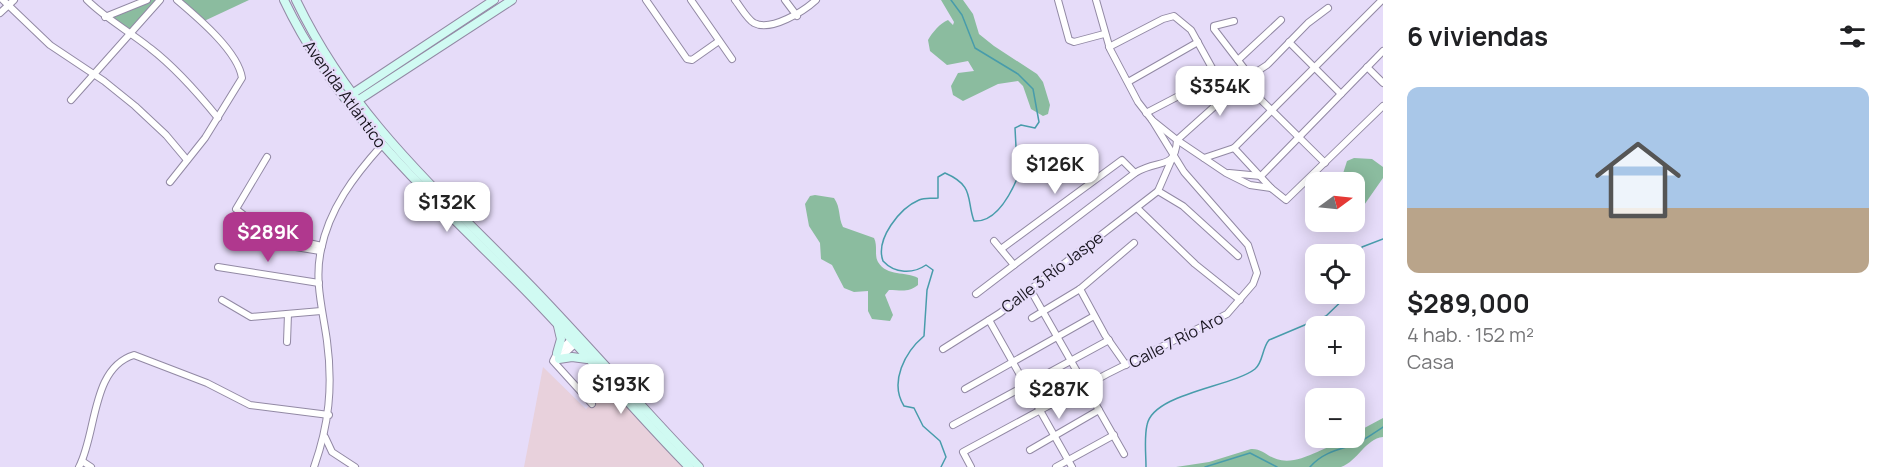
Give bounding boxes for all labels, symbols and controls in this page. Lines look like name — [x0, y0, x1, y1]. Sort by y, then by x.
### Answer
text: 6 viviendas — [1407, 18, 1548, 54]
icon: filters — [1836, 20, 1869, 53]
street label: Avenida Atlántico — [299, 36, 391, 152]
pin: $354K — [1178, 66, 1262, 117]
text: $354K — [1189, 72, 1251, 99]
icon: home — [1584, 126, 1692, 234]
pin: $126K — [1013, 144, 1097, 195]
text: $126K — [1026, 150, 1084, 177]
north arrow — [1305, 172, 1365, 232]
map controls — [1305, 172, 1365, 448]
pin: $132K — [405, 182, 489, 233]
text: $132K — [418, 188, 476, 215]
pin: $289K — [226, 212, 310, 263]
text: $289K — [237, 218, 299, 245]
street label: Calle 3 Río Jaspe — [996, 226, 1108, 318]
button: locate — [1305, 244, 1365, 304]
text: $289,000 — [1407, 285, 1530, 321]
street label: Calle 7 Río Aro — [1125, 307, 1227, 373]
button: + — [1305, 316, 1365, 376]
text: 4 hab. · 152 m² — [1407, 321, 1534, 348]
text: Casa — [1407, 348, 1454, 375]
pin: $193K — [579, 364, 663, 415]
pin: $287K — [1017, 369, 1101, 420]
text: $193K — [592, 370, 650, 397]
text: $287K — [1029, 375, 1089, 402]
button: − — [1305, 388, 1365, 448]

